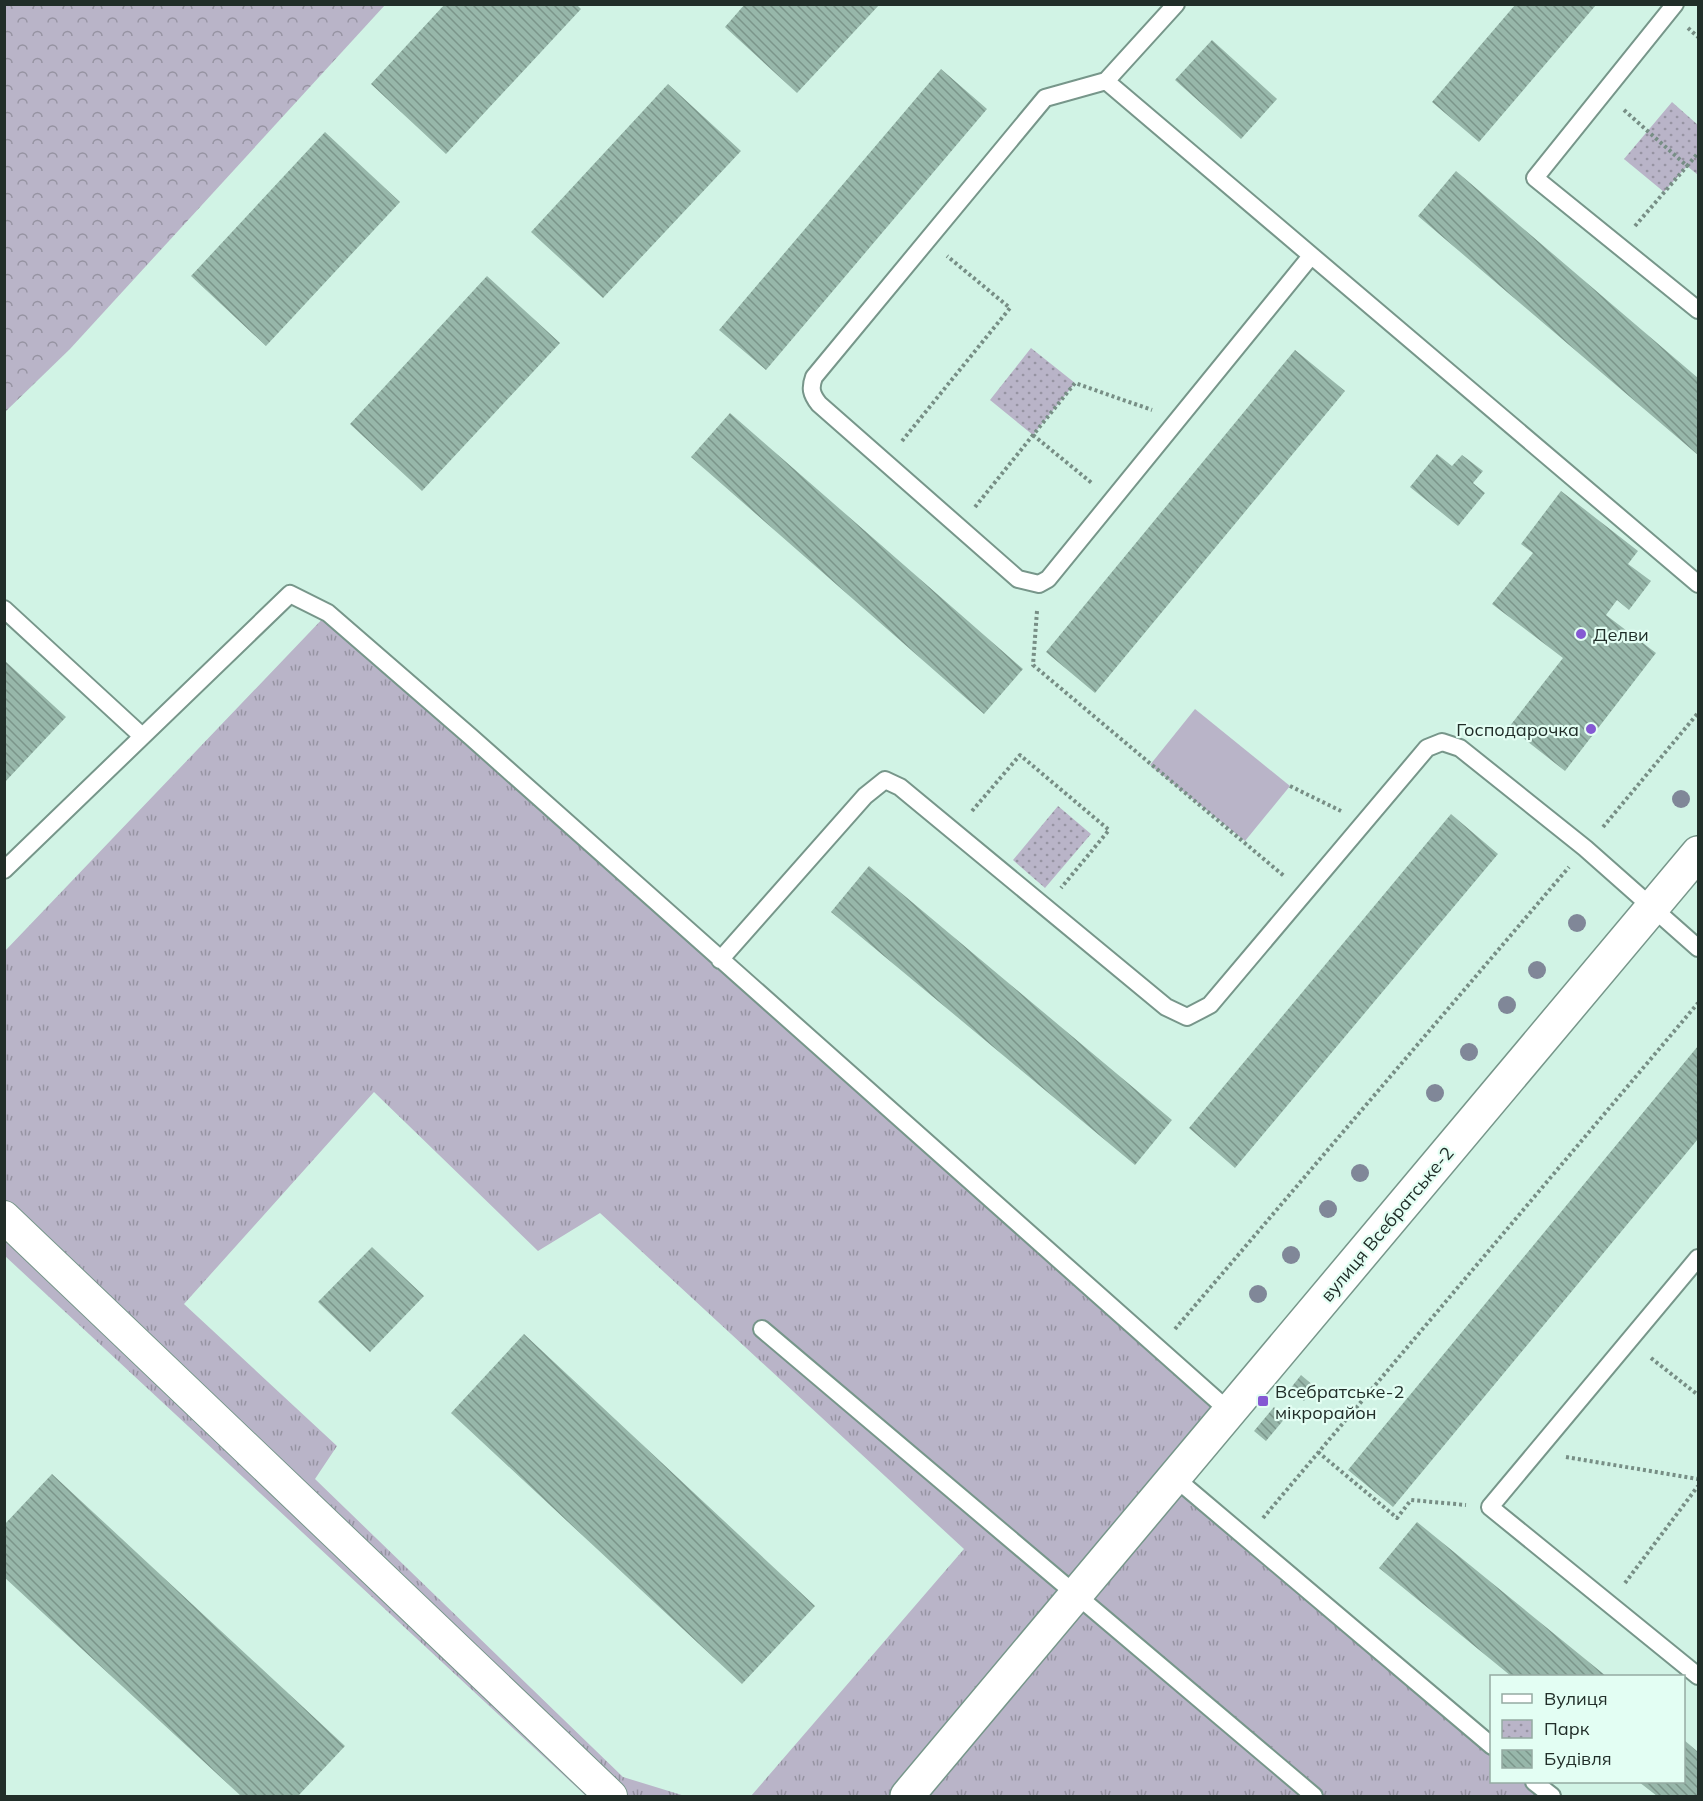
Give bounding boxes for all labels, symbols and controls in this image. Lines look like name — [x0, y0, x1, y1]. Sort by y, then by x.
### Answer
place label: Делви — [1593, 623, 1649, 646]
marker: Делви — [1574, 627, 1588, 641]
place label: Господарочка — [1456, 718, 1579, 741]
marker: Господарочка — [1584, 722, 1598, 736]
street label: вулиця Всебратське-2 — [1315, 1142, 1459, 1306]
place label: Всебратське-2 мікрорайон — [1275, 1380, 1404, 1424]
marker: Всебратське-2 мікрорайон — [1256, 1394, 1270, 1408]
legend — [1490, 1675, 1685, 1783]
text: Вулиця — [1544, 1687, 1608, 1710]
text: Парк — [1544, 1717, 1590, 1740]
text: Будівля — [1544, 1747, 1612, 1770]

